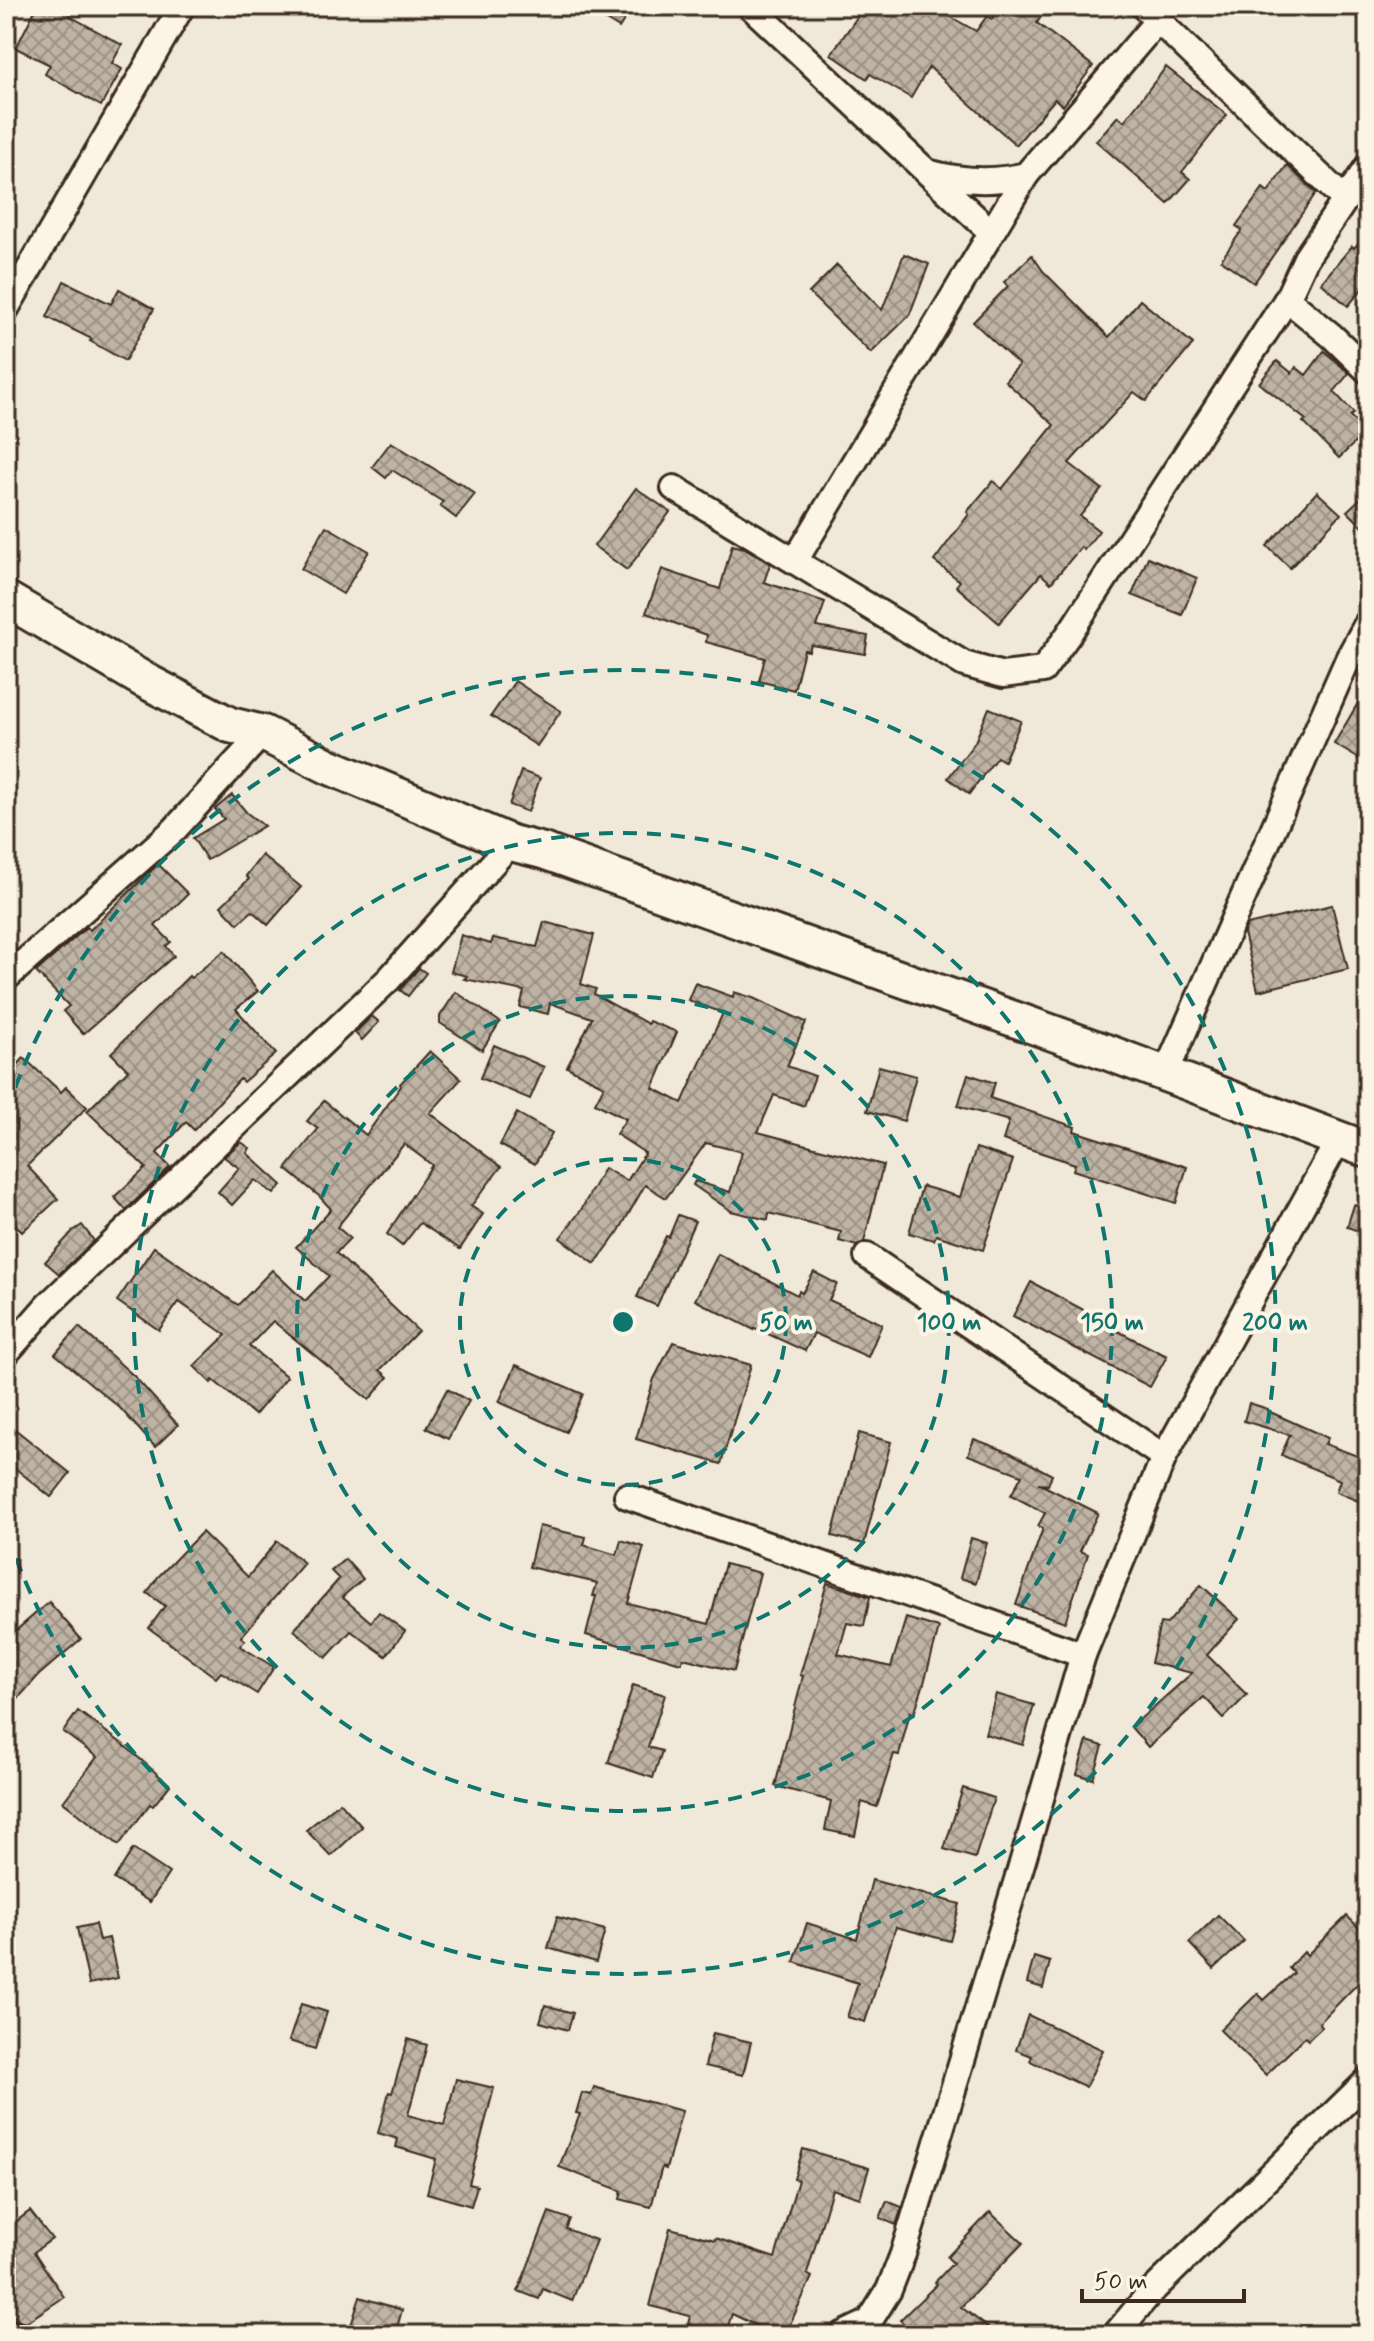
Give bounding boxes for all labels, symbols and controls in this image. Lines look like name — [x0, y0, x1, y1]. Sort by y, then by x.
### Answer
centre of rings — [609, 1308, 637, 1336]
text: 50 m — [759, 1308, 813, 1339]
text: 100 m — [917, 1308, 981, 1339]
text: 150 m — [1080, 1308, 1144, 1339]
text: 200 m — [1242, 1308, 1308, 1339]
scale bar — [1082, 2253, 1244, 2303]
text: 50 m — [1094, 2267, 1148, 2298]

